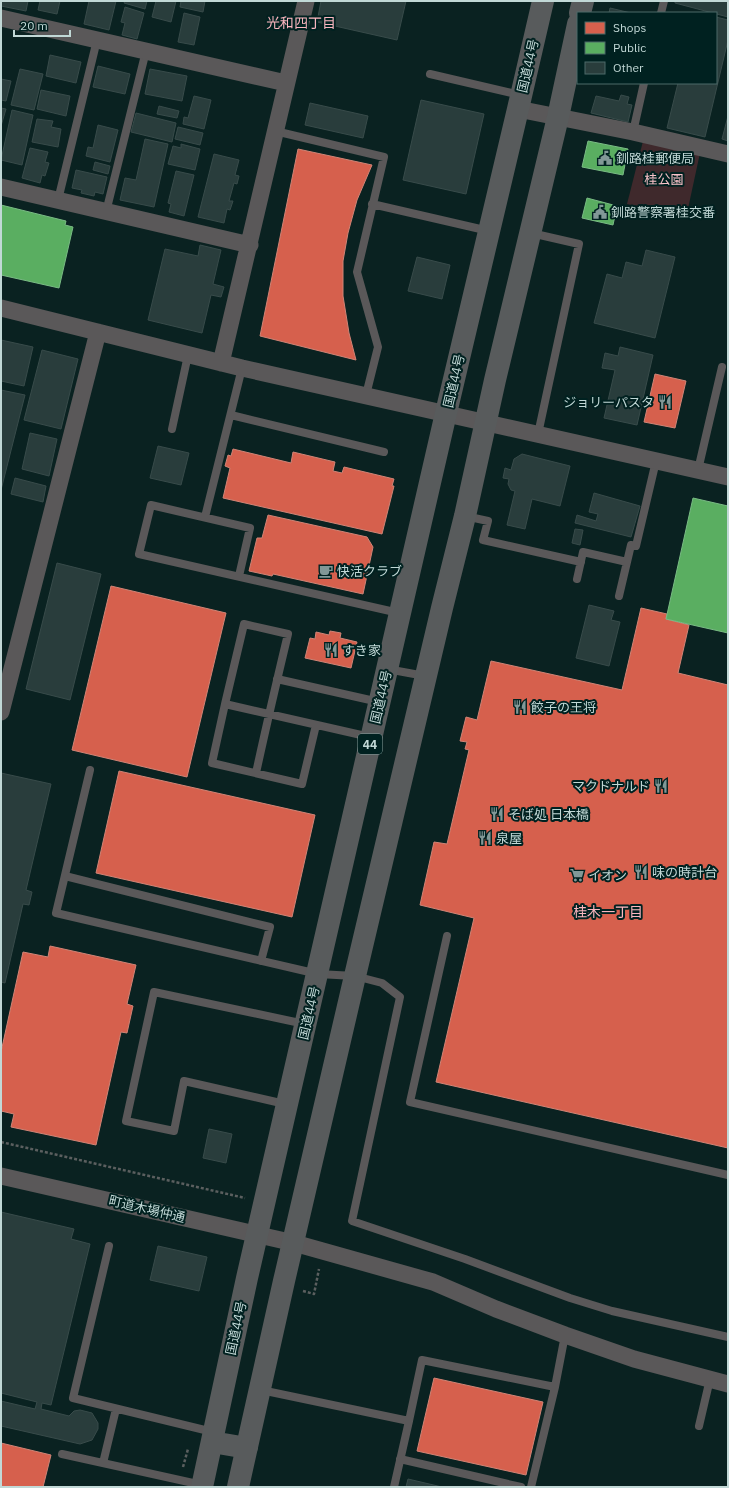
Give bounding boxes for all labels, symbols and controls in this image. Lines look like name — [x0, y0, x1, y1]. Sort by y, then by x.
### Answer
scale bar — [14, 12, 70, 38]
legend — [577, 12, 717, 84]
district label: 光和四丁目 — [266, 14, 336, 32]
text: 20 m — [20, 18, 48, 33]
text: Shops — [613, 20, 646, 35]
street label: 国道44号 — [514, 37, 542, 95]
text: Public — [613, 40, 646, 55]
text: Other — [613, 60, 644, 75]
public building icon: 釧路桂郵便局 — [597, 150, 613, 166]
place label: 釧路桂郵便局 — [616, 150, 694, 167]
park label: 桂公園 — [644, 171, 684, 188]
public building icon: 釧路警察署桂交番 — [592, 204, 608, 220]
place label: 釧路警察署桂交番 — [611, 204, 715, 221]
street label: 国道44号 — [440, 352, 468, 410]
place label: ジョリーパスタ — [563, 394, 654, 411]
restaurant icon: ジョリーパスタ — [657, 394, 673, 410]
cafe icon: 快活クラブ — [318, 563, 334, 579]
place label: 快活クラブ — [337, 563, 402, 580]
restaurant icon: すき家 — [323, 642, 339, 658]
place label: すき家 — [342, 642, 381, 659]
street label: 国道44号 — [367, 668, 395, 726]
restaurant icon: 餃子の王将 — [512, 699, 528, 715]
place label: 餃子の王将 — [531, 699, 596, 716]
road number: 44 — [358, 734, 382, 754]
place label: マクドナルド — [572, 778, 650, 795]
restaurant icon: マクドナルド — [653, 778, 669, 794]
restaurant icon: そば処 日本橋 — [489, 806, 505, 822]
place label: そば処 日本橋 — [508, 806, 589, 823]
restaurant icon: 泉屋 — [477, 830, 493, 846]
place label: 泉屋 — [496, 830, 522, 847]
restaurant icon: 味の時計台 — [633, 864, 649, 880]
place label: 味の時計台 — [652, 864, 717, 881]
supermarket icon: イオン — [569, 867, 585, 883]
place label: イオン — [588, 867, 627, 884]
district label: 桂木一丁目 — [573, 903, 643, 921]
street label: 国道44号 — [295, 984, 323, 1042]
street label: 町道木場仲通 — [107, 1192, 187, 1226]
street label: 国道44号 — [222, 1300, 250, 1356]

